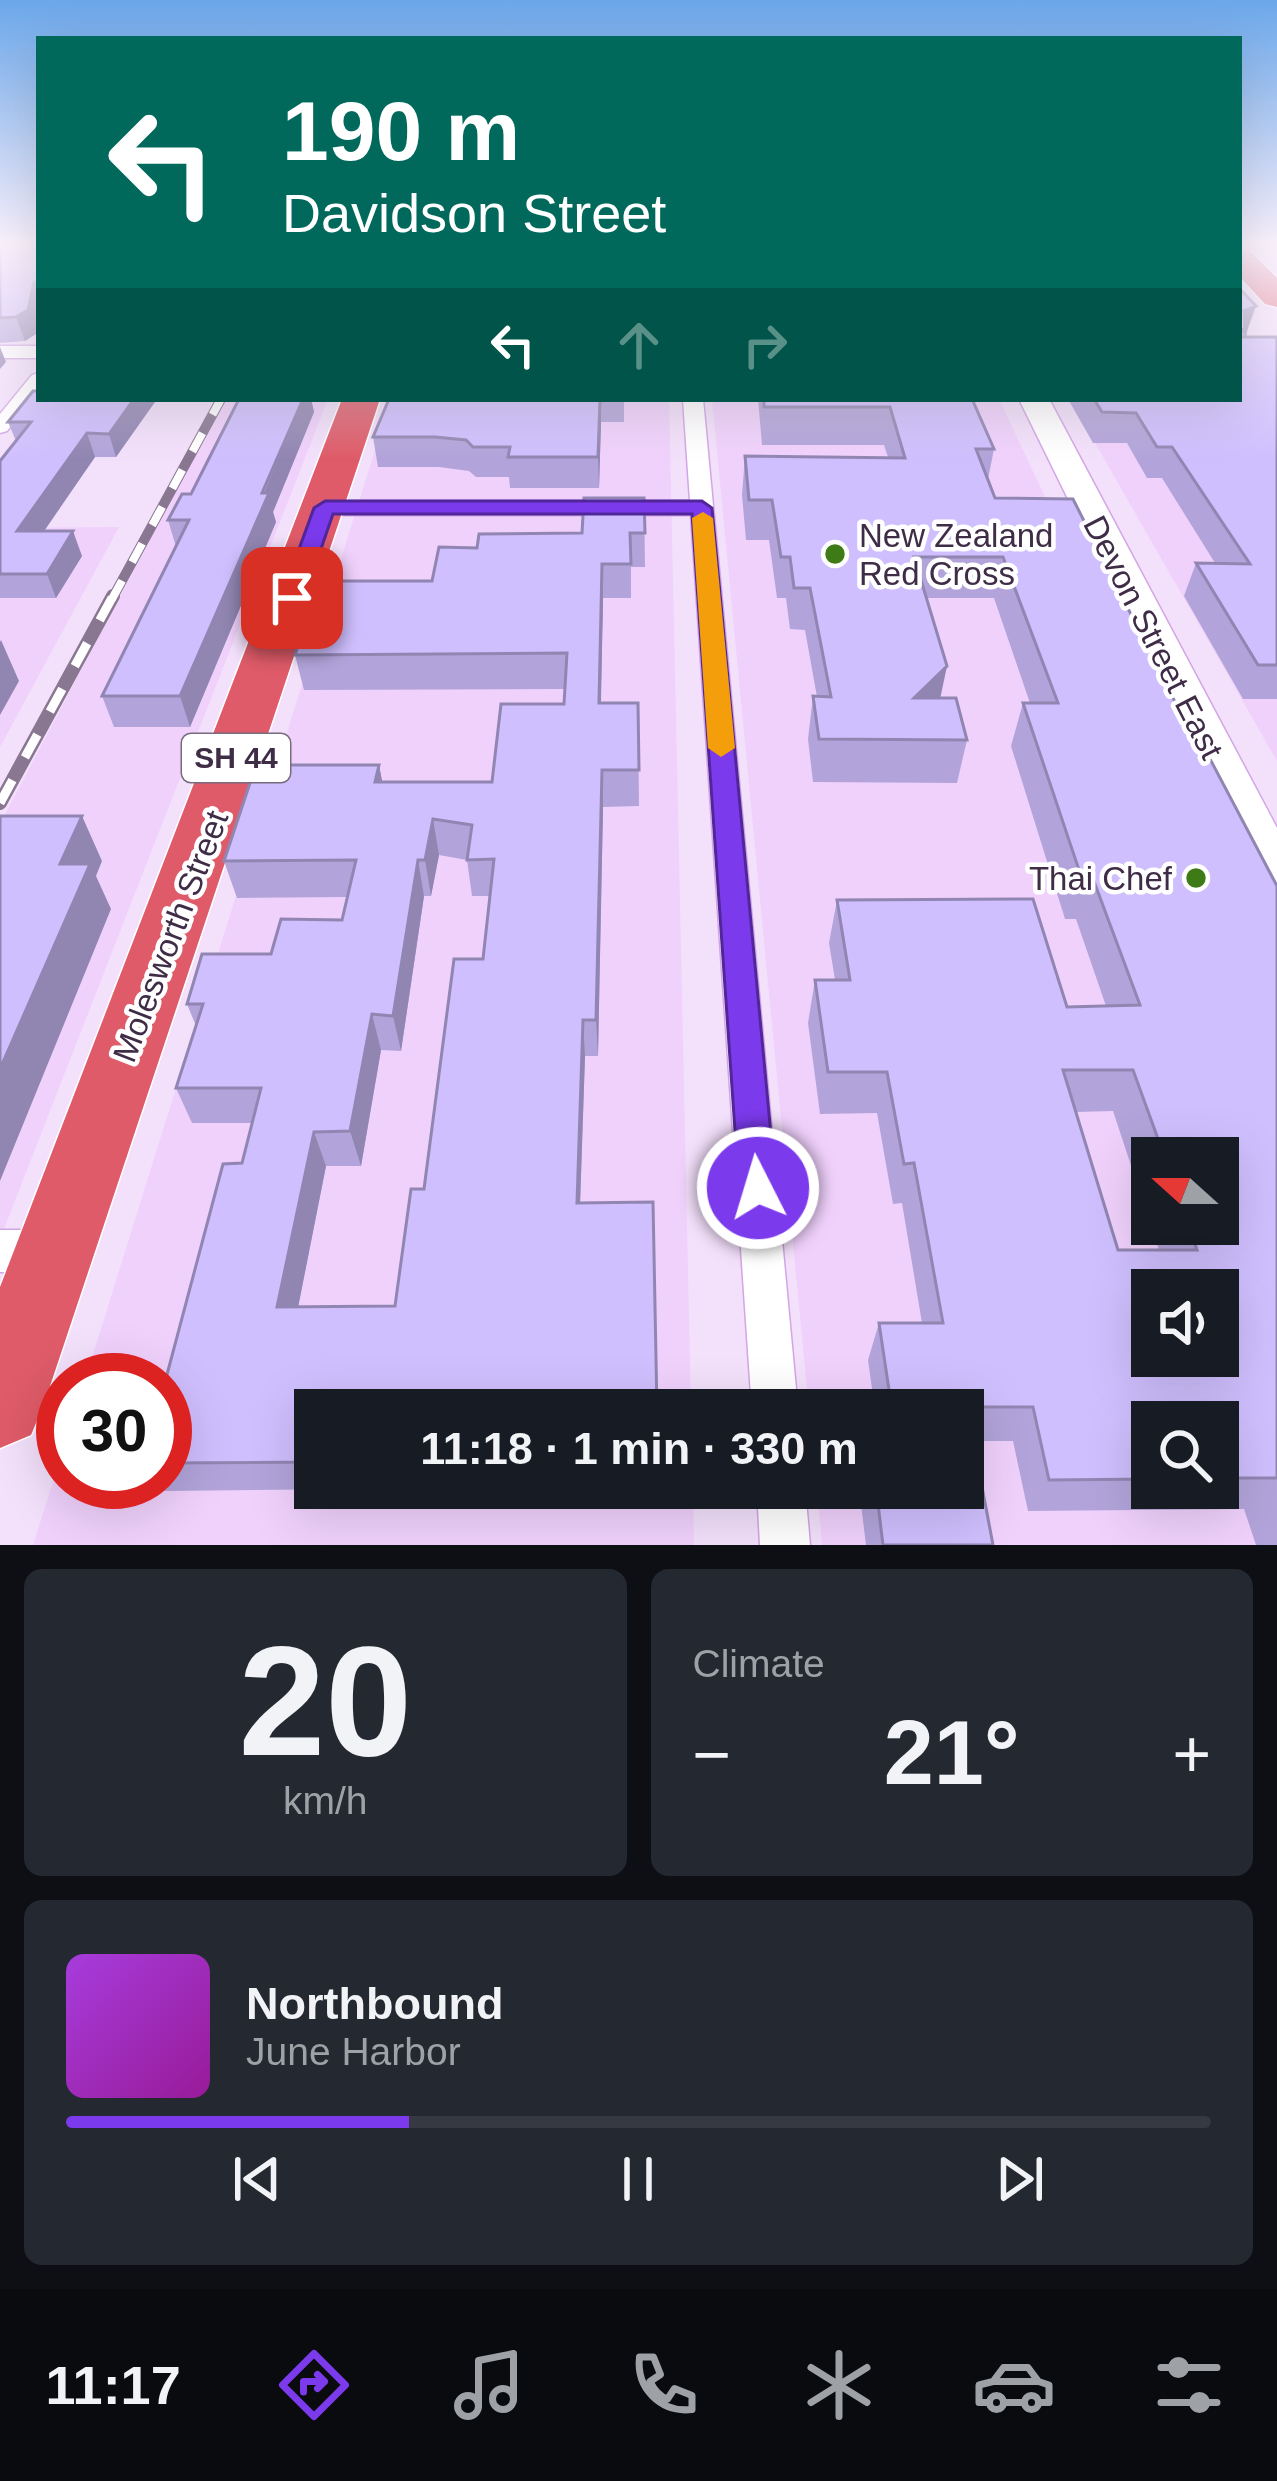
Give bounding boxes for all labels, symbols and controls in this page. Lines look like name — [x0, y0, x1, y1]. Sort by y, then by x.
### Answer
icon: left — [84, 84, 240, 240]
text: 190 m — [282, 84, 520, 178]
text: Davidson Street — [282, 183, 666, 243]
icon: left — [480, 312, 546, 378]
icon: ahead — [606, 312, 672, 378]
icon: right — [732, 312, 798, 378]
street label: Devon Street East — [1076, 510, 1231, 765]
place label: New Zealand Red Cross — [859, 517, 1053, 592]
marker: New Zealand Red Cross — [822, 541, 848, 567]
pin — [241, 547, 343, 649]
icon: arrive — [259, 565, 325, 631]
road number: SH 44 — [182, 734, 290, 782]
street label: Molesworth Street — [106, 805, 235, 1067]
place label: Thai Chef — [1029, 860, 1173, 897]
marker: Thai Chef — [1183, 865, 1209, 891]
position arrow — [695, 1125, 821, 1251]
north arrow — [1131, 1137, 1239, 1245]
map controls — [1131, 1137, 1239, 1509]
button: sound — [1131, 1269, 1239, 1377]
speed limit sign: 30 — [36, 1353, 192, 1509]
button: search — [1131, 1401, 1239, 1509]
text: 11:18 · 1 min · 330 m — [420, 1423, 858, 1474]
text: 20 — [238, 1614, 412, 1788]
text: Climate — [693, 1642, 825, 1685]
text: 21° — [884, 1703, 1020, 1803]
text: − — [693, 1717, 731, 1791]
text: + — [1172, 1717, 1211, 1791]
text: km/h — [283, 1779, 368, 1822]
text: Northbound — [246, 1978, 503, 2029]
text: June Harbor — [246, 2030, 461, 2073]
icon: previous — [224, 2146, 290, 2212]
icon: pause — [605, 2146, 671, 2212]
icon: next — [987, 2146, 1053, 2212]
icon: directions — [272, 2343, 356, 2427]
icon: music — [447, 2343, 531, 2427]
icon: phone — [622, 2343, 706, 2427]
icon: climate — [797, 2343, 881, 2427]
icon: car — [972, 2343, 1056, 2427]
icon: filters — [1147, 2343, 1231, 2427]
text: 11:17 — [46, 2355, 181, 2415]

